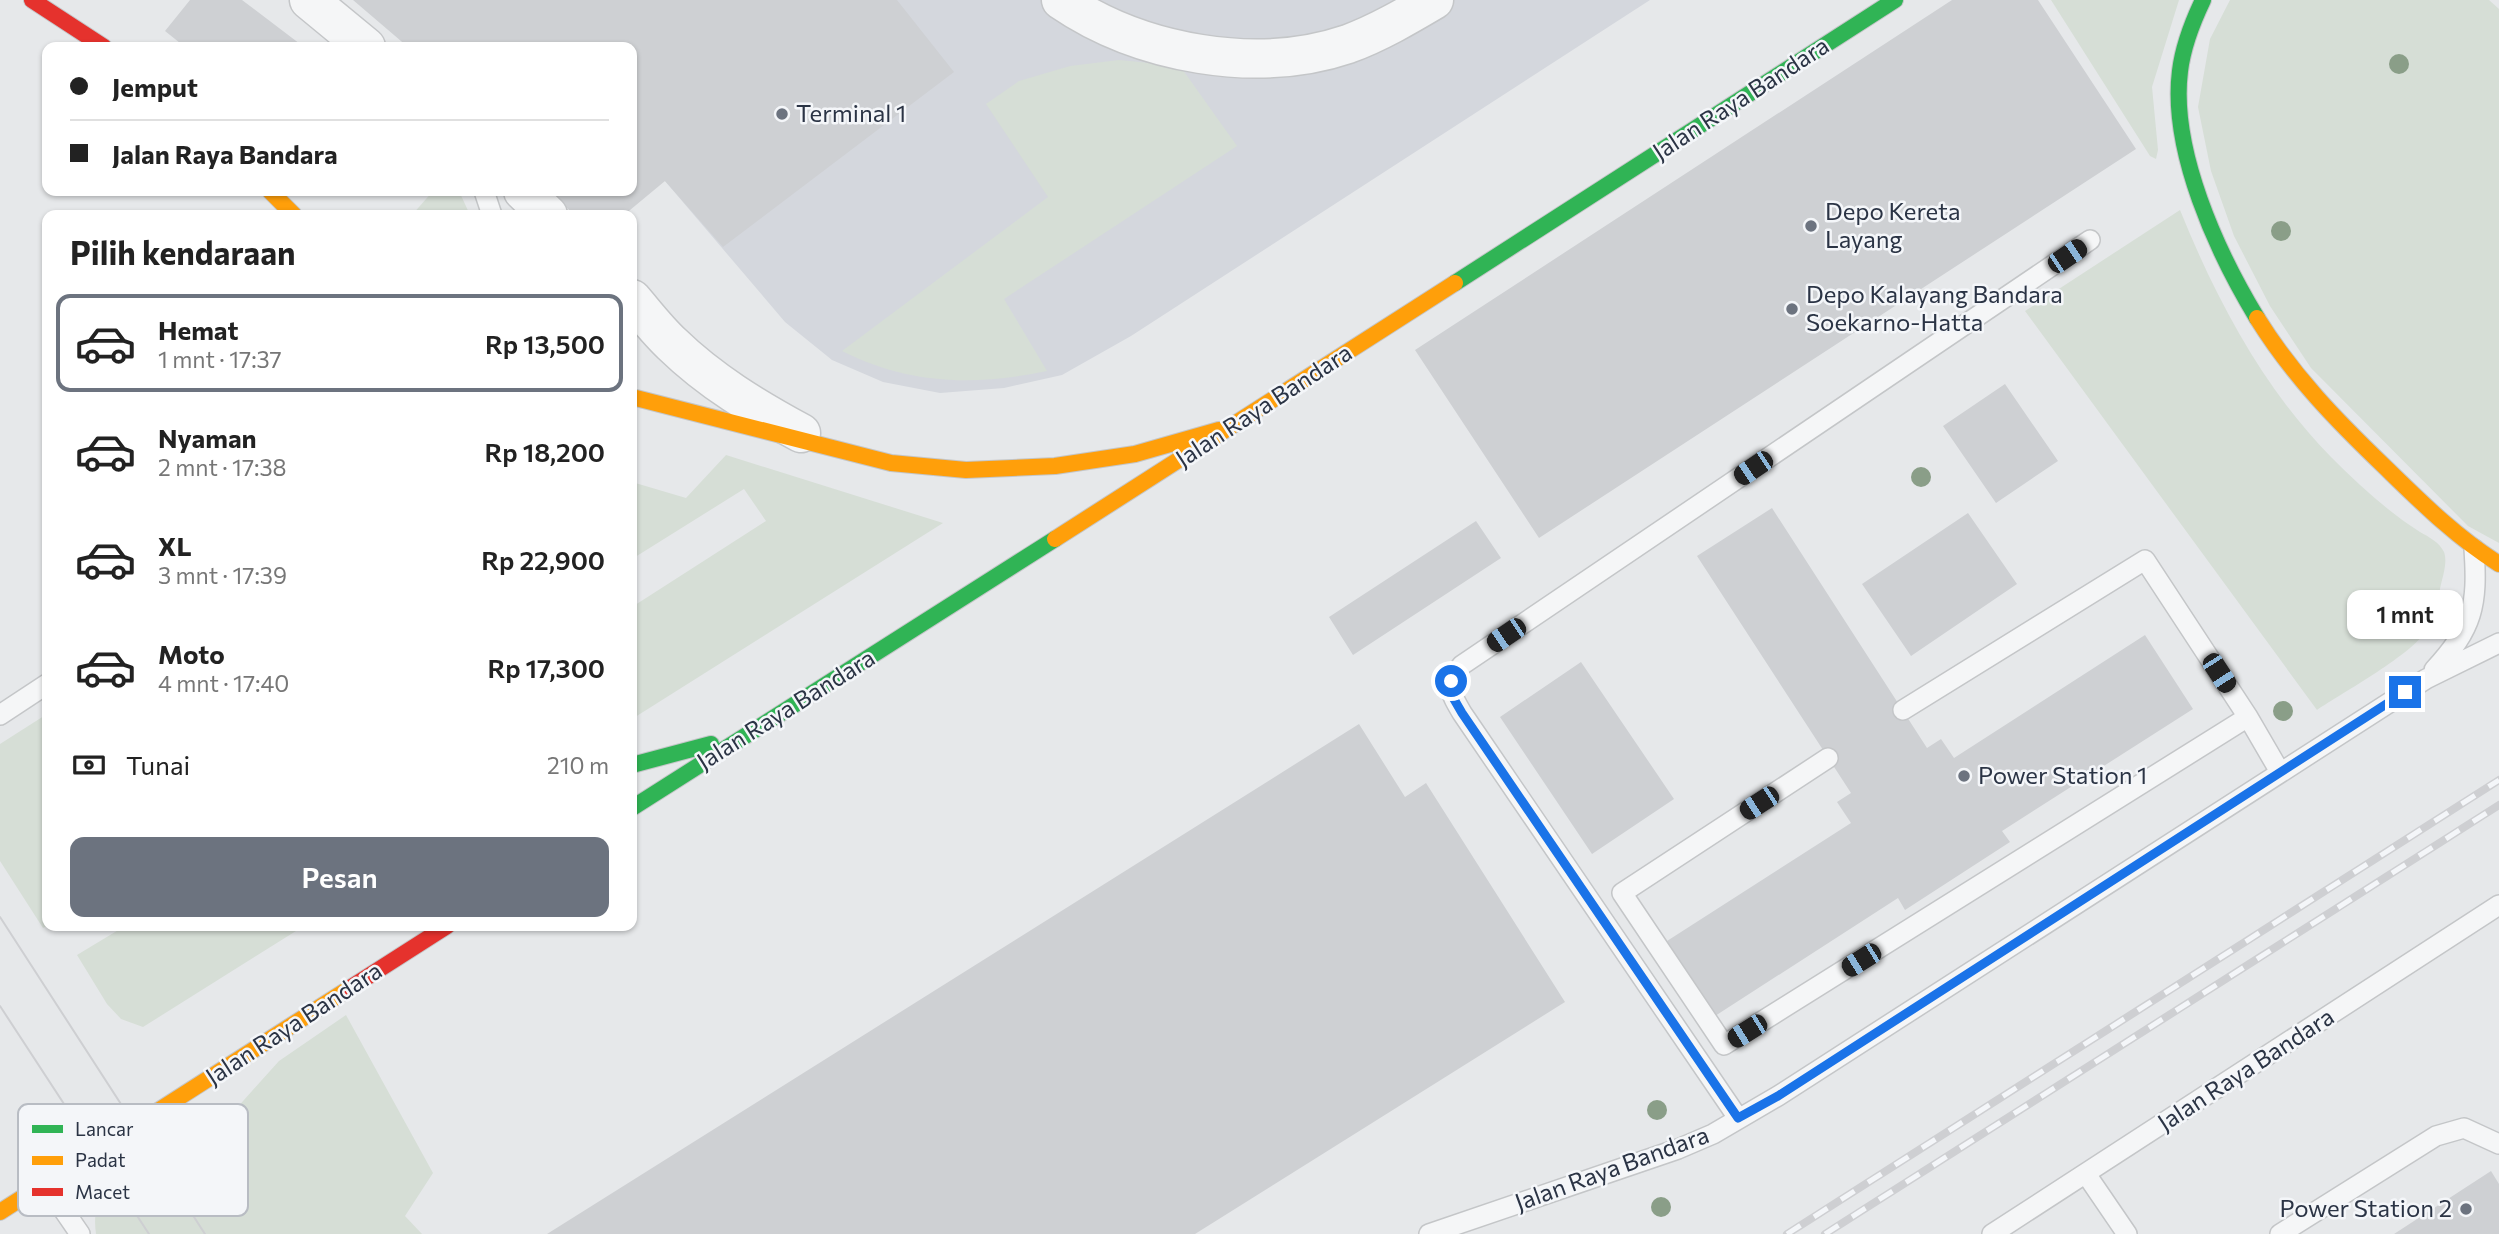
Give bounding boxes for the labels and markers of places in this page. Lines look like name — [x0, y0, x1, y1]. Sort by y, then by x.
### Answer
place label: Terminal 1 — [796, 98, 906, 127]
marker: Terminal 1 — [774, 106, 790, 122]
place label: Depo Kereta Layang — [1825, 196, 1960, 253]
marker: Depo Kereta Layang — [1803, 218, 1819, 234]
place label: Depo Kalayang Bandara Soekarno-Hatta — [1806, 279, 2063, 336]
marker: Depo Kalayang Bandara Soekarno-Hatta — [1784, 301, 1800, 317]
place label: Power Station 1 — [1978, 760, 2147, 789]
marker: Power Station 1 — [1956, 768, 1972, 784]
place label: Power Station 2 — [2280, 1193, 2452, 1222]
marker: Power Station 2 — [2458, 1201, 2474, 1217]

